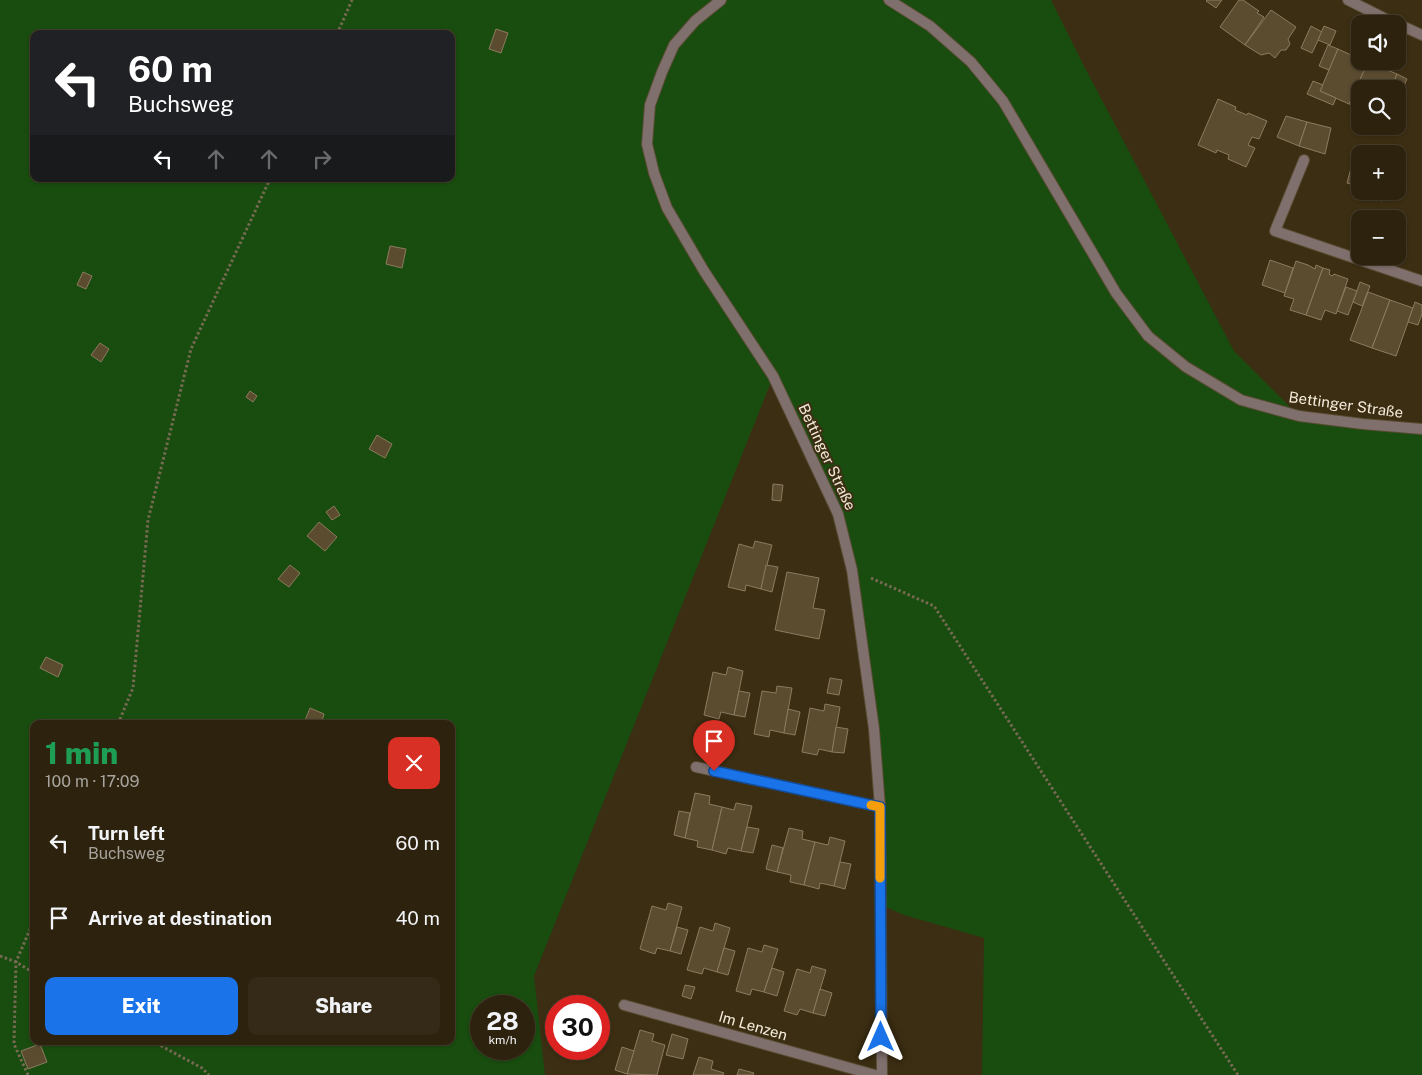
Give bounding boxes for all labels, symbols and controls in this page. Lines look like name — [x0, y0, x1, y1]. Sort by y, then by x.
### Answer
map controls — [1351, 15, 1406, 265]
button: sound — [1351, 15, 1406, 70]
text: 60 m — [128, 49, 213, 90]
icon: left — [45, 50, 110, 115]
button: search — [1351, 80, 1406, 135]
text: Buchsweg — [128, 91, 234, 117]
icon: left — [149, 145, 177, 173]
icon: ahead — [202, 145, 230, 173]
icon: ahead — [255, 145, 283, 173]
icon: right — [308, 145, 336, 173]
button: + — [1351, 145, 1406, 200]
button: − — [1351, 210, 1406, 265]
street label: Bettinger Straße — [1288, 388, 1404, 421]
street label: Bettinger Straße — [795, 401, 860, 513]
pin — [693, 720, 735, 771]
icon: arrive — [700, 727, 728, 755]
text: 1 min — [45, 735, 118, 771]
button: close — [388, 737, 440, 789]
text: 100 m · 17:09 — [45, 772, 139, 791]
text: Turn left — [88, 822, 165, 844]
icon: left — [45, 829, 73, 857]
text: 60 m — [396, 832, 440, 854]
text: Buchsweg — [88, 844, 165, 863]
icon: arrive — [45, 904, 73, 932]
text: Arrive at destination — [88, 907, 272, 929]
text: 40 m — [395, 907, 440, 929]
button: Exit — [45, 977, 238, 1035]
button: Share — [248, 977, 440, 1035]
speed limit sign: 30 — [545, 995, 610, 1060]
text: 28 — [486, 1006, 519, 1036]
street label: Im Lenzen — [717, 1008, 789, 1043]
position arrow — [854, 1010, 906, 1062]
text: km/h — [488, 1033, 517, 1047]

